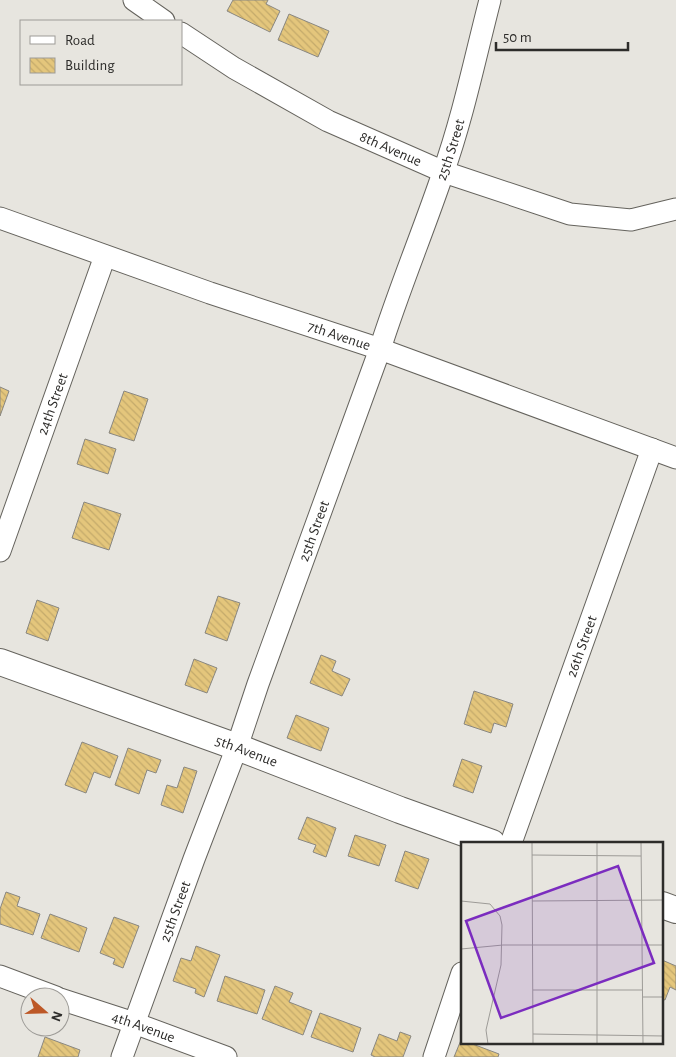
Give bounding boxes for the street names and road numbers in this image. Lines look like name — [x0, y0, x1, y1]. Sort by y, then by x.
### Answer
street label: 25th Street — [434, 117, 468, 183]
street label: 8th Avenue — [357, 129, 424, 169]
street label: 7th Avenue — [306, 319, 372, 353]
street label: 24th Street — [35, 371, 71, 437]
street label: 25th Street — [296, 498, 332, 564]
street label: 26th Street — [564, 613, 600, 679]
street label: 5th Avenue — [213, 733, 280, 770]
street label: 25th Street — [158, 879, 193, 944]
street label: 4th Avenue — [110, 1009, 177, 1046]

